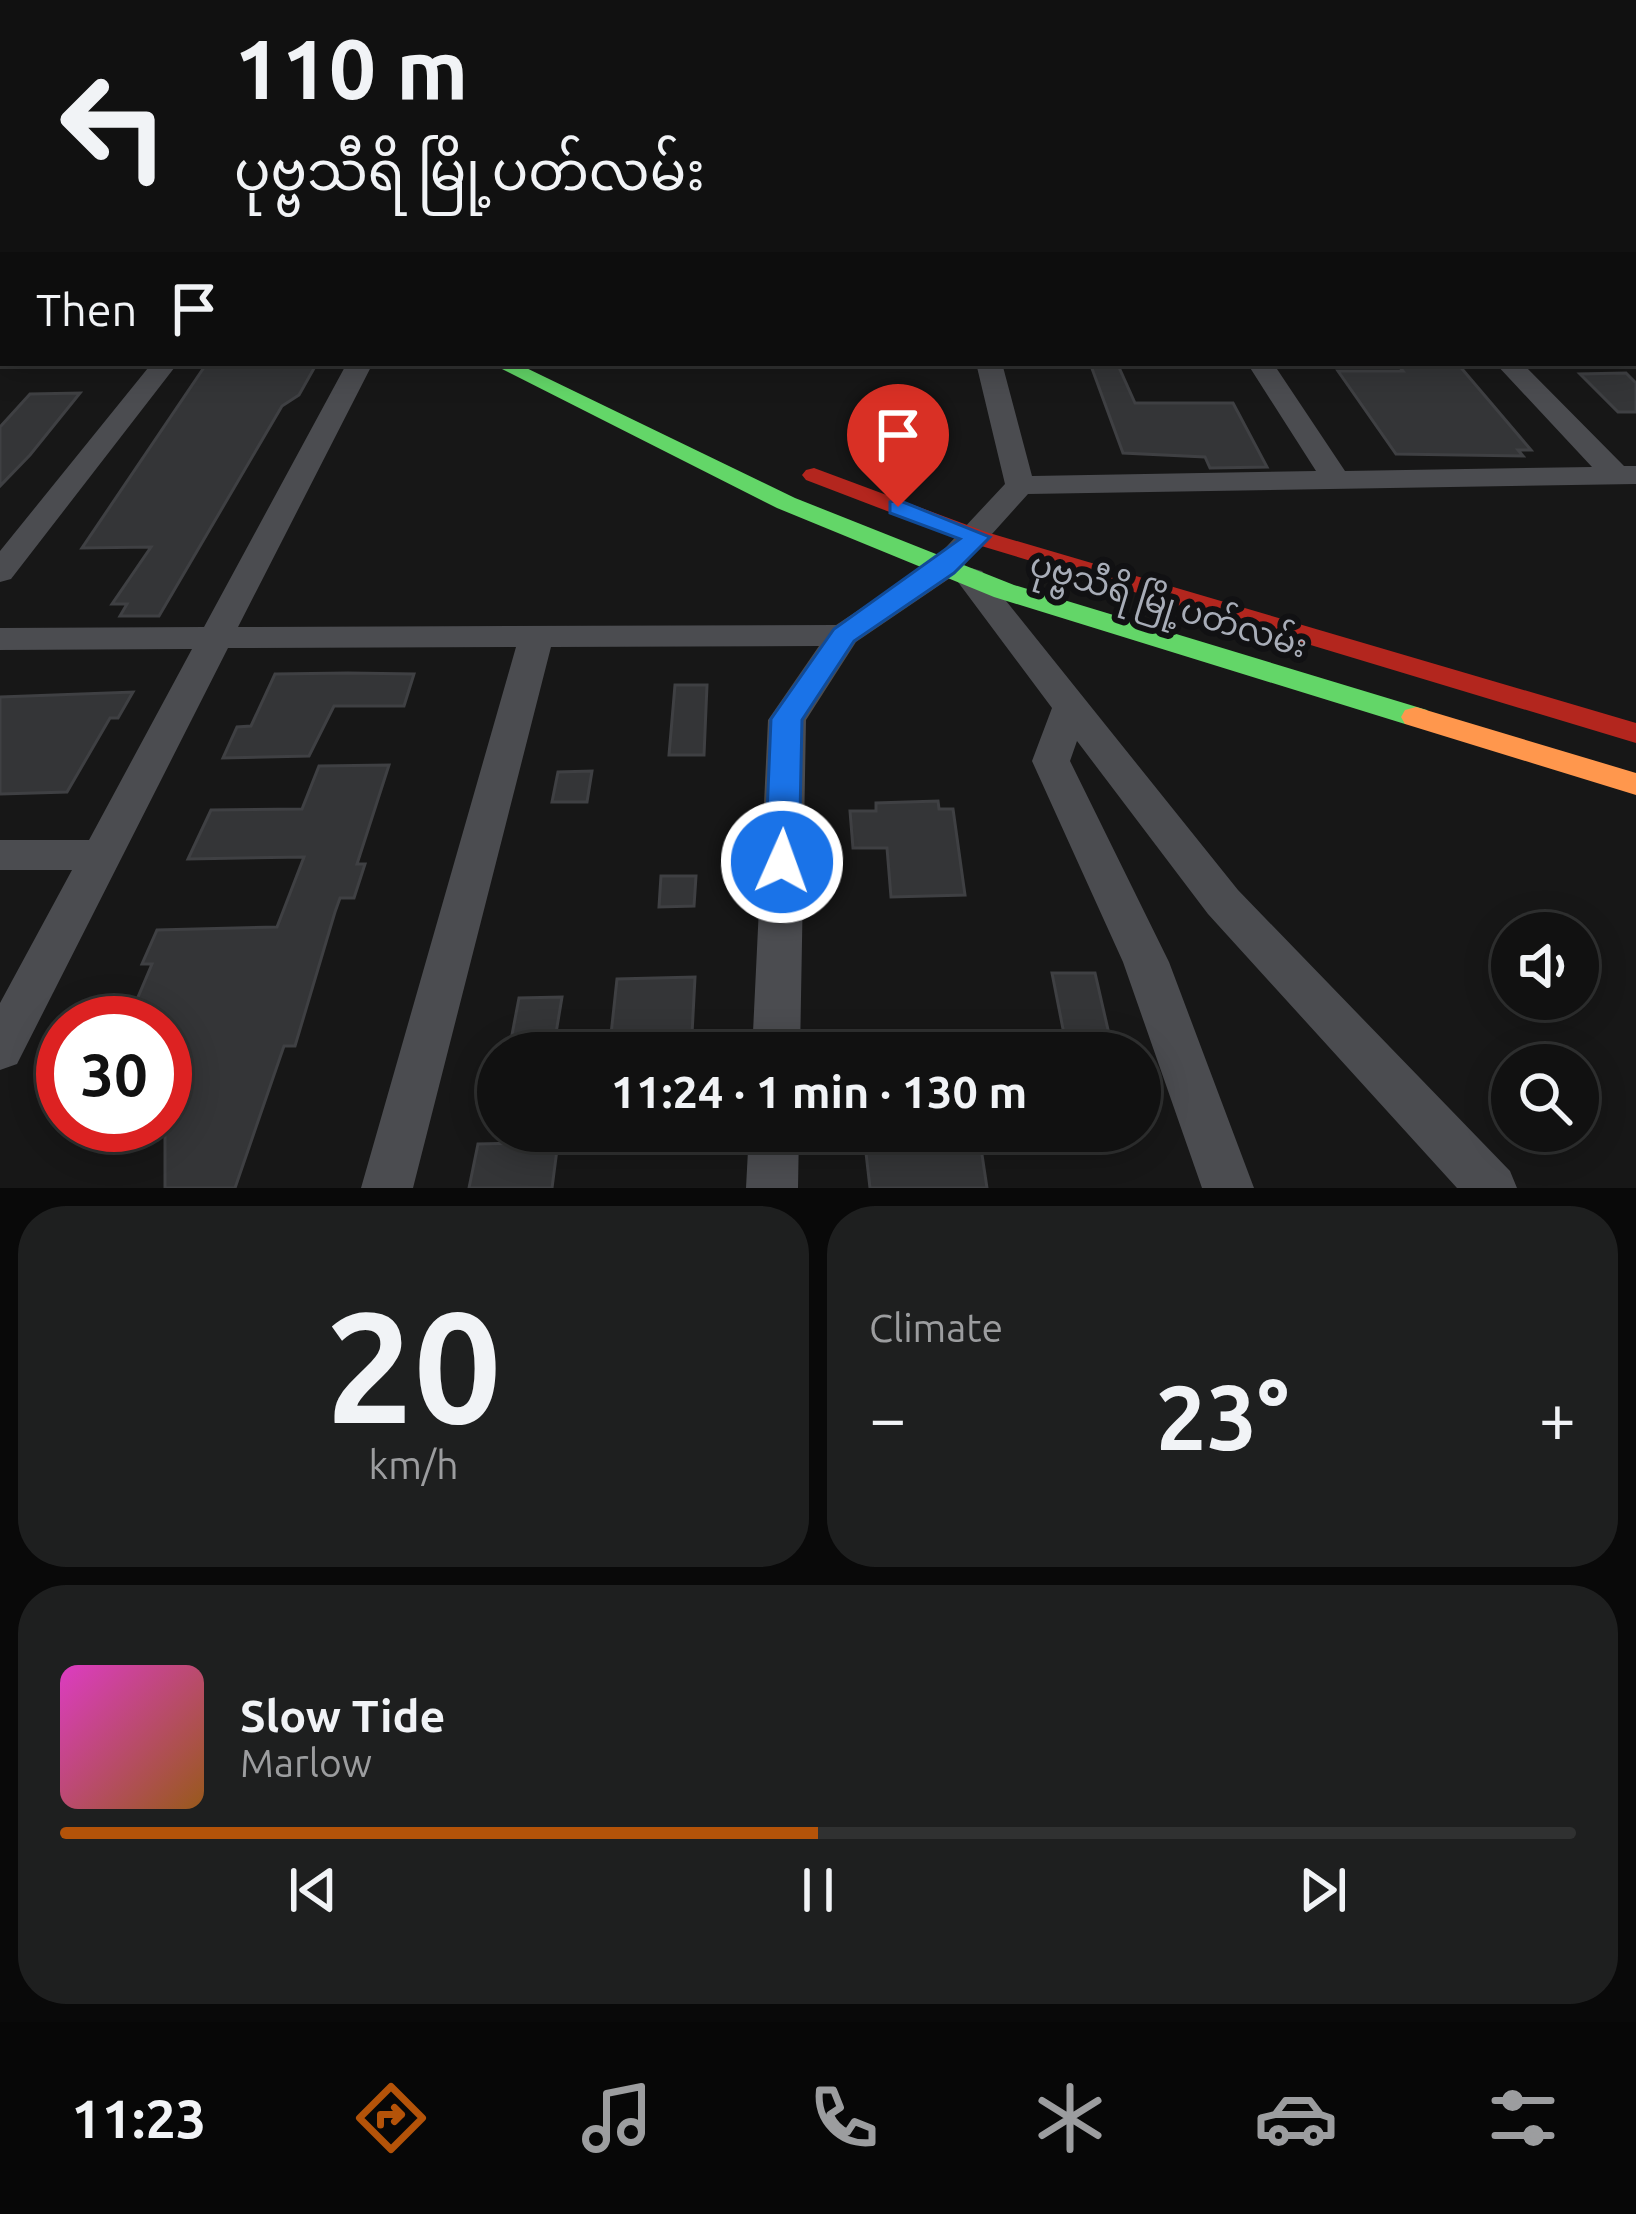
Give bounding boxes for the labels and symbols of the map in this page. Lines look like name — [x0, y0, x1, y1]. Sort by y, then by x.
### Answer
pin — [847, 384, 949, 507]
street label: ပုဗ္ဗသီရိ မြို့ပတ်လမ်း — [1023, 541, 1313, 673]
position arrow — [719, 799, 845, 925]
speed limit sign: 30 — [36, 996, 192, 1152]

